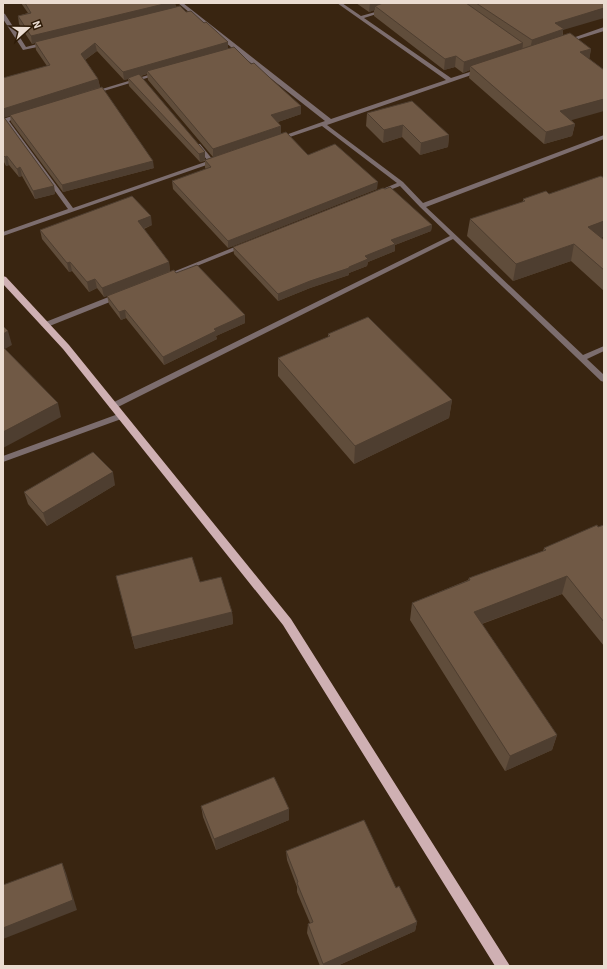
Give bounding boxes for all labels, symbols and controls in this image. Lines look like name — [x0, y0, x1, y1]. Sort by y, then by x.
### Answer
north arrow — [8, 8, 48, 48]
text: N — [29, 18, 45, 31]

